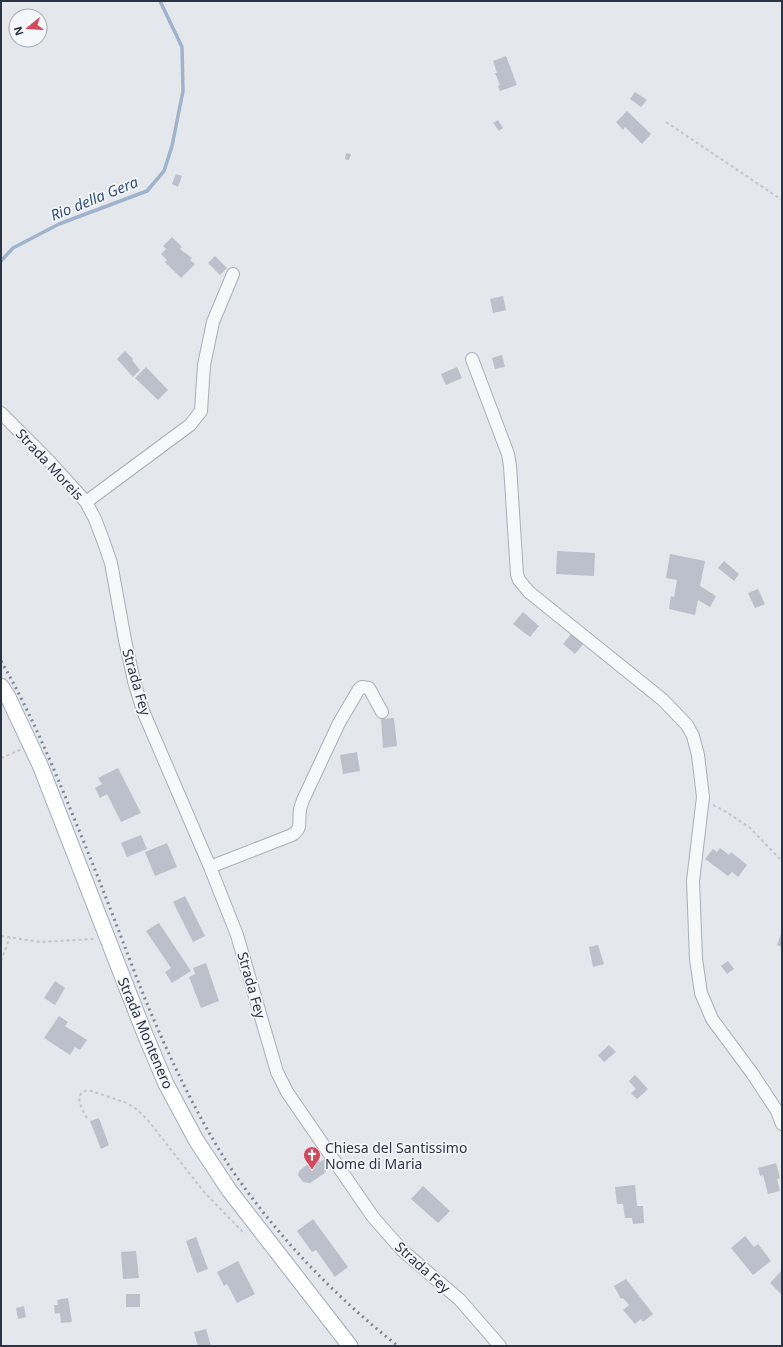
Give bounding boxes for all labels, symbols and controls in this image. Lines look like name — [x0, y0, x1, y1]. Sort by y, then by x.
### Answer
north arrow — [8, 8, 48, 48]
text: N — [9, 25, 27, 38]
water label: Rio della Gera — [47, 171, 141, 225]
street label: Strada Moreis — [12, 424, 88, 504]
street label: Strada Fey — [118, 647, 156, 718]
street label: Strada Fey — [233, 950, 271, 1021]
street label: Strada Montenero — [114, 974, 178, 1092]
place label: Chiesa del Santissimo Nome di Maria — [325, 1138, 467, 1173]
church icon: Chiesa del Santissimo Nome di Maria — [302, 1145, 322, 1170]
street label: Strada Fey — [391, 1237, 455, 1297]

